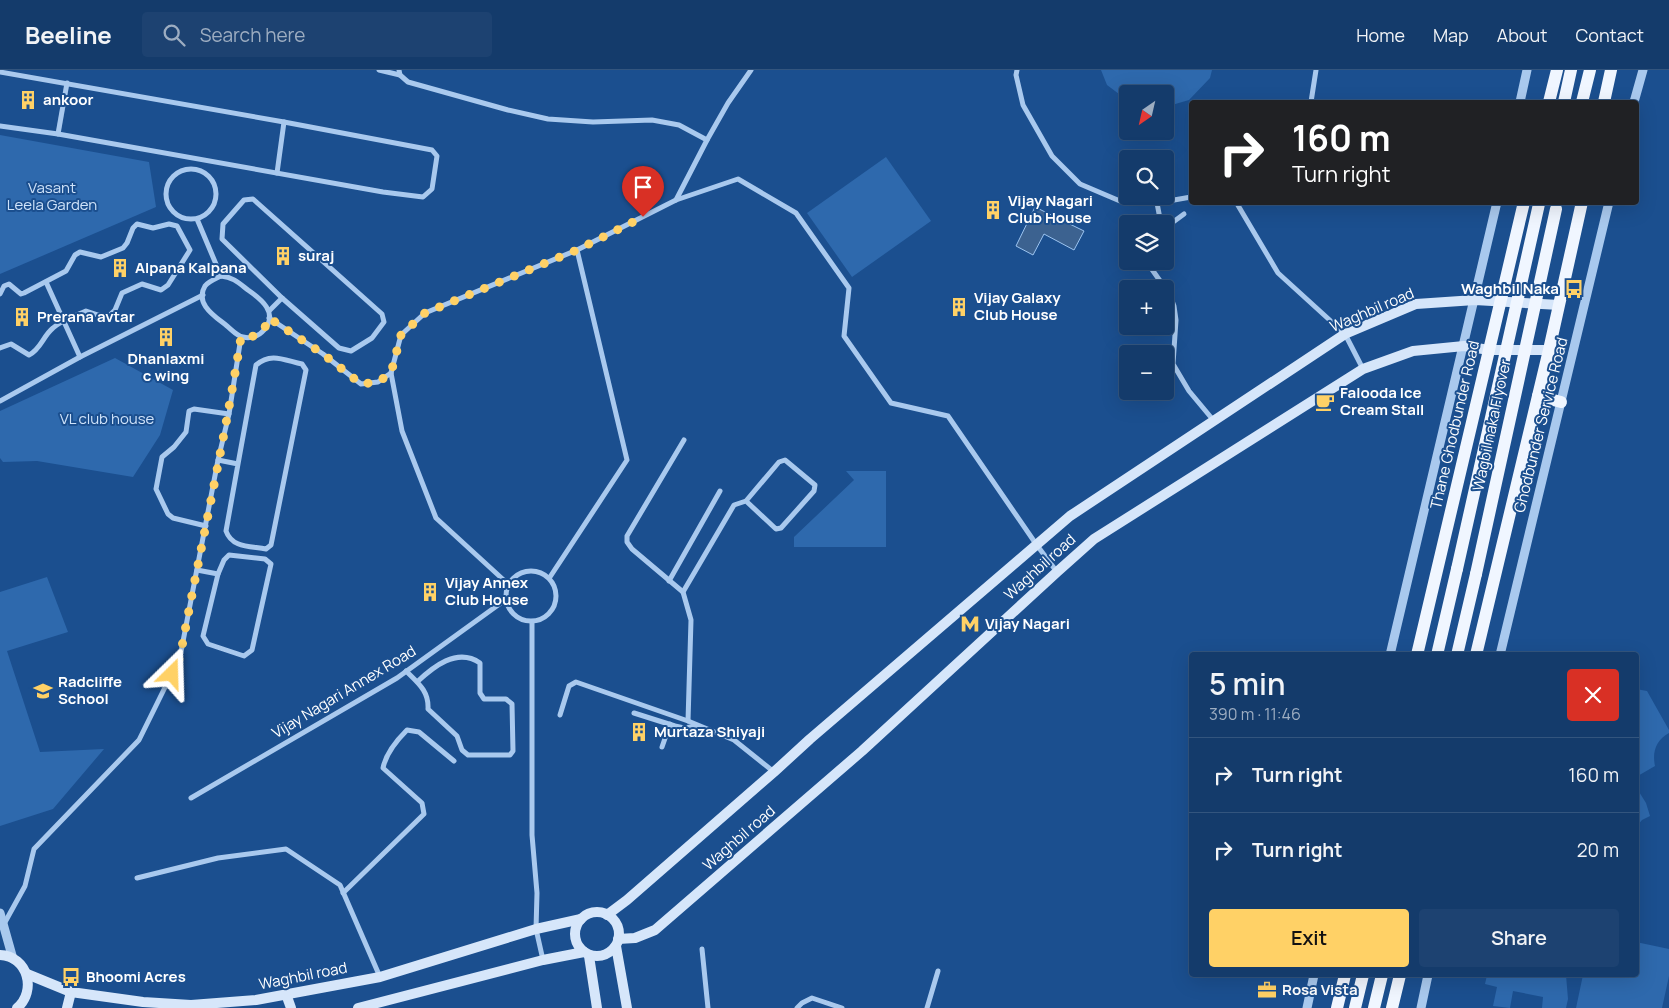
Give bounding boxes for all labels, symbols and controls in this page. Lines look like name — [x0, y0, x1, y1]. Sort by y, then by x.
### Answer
search box — [142, 12, 492, 57]
text: Beeline — [25, 18, 112, 51]
icon: search — [160, 21, 188, 49]
text: Search here — [200, 22, 305, 48]
text: Home — [1356, 23, 1405, 47]
text: Map — [1433, 23, 1469, 47]
text: About — [1497, 23, 1547, 47]
text: Contact — [1575, 23, 1644, 47]
north arrow — [1119, 85, 1174, 140]
map controls — [1119, 85, 1174, 400]
building icon: ankoor — [17, 89, 39, 111]
place label: ankoor — [43, 89, 93, 110]
text: 160 m — [1292, 114, 1391, 162]
icon: right — [1209, 120, 1274, 185]
button: search — [1119, 150, 1174, 205]
text: Turn right — [1292, 159, 1390, 189]
pin — [622, 166, 664, 217]
icon: arrive — [629, 173, 657, 201]
park label: Vasant Leela Garden — [7, 177, 97, 215]
place label: Vijay Nagari Club House — [1008, 190, 1093, 228]
building icon: Vijay Nagari Club House — [982, 199, 1004, 221]
button: layers — [1119, 215, 1174, 270]
building icon: suraj — [272, 245, 294, 267]
place label: suraj — [298, 245, 334, 266]
building icon: Alpana Kalpana — [109, 257, 131, 279]
place label: Alpana Kalpana — [135, 257, 247, 278]
place label: Waghbil Naka — [1461, 278, 1559, 299]
bus stop icon: Waghbil Naka — [1563, 278, 1585, 300]
button: + — [1119, 280, 1174, 335]
street label: Waghbil road — [1326, 282, 1417, 337]
place label: Vijay Galaxy Club House — [974, 287, 1061, 325]
building icon: Vijay Galaxy Club House — [948, 296, 970, 318]
building icon: Prerana avtar — [11, 306, 33, 328]
place label: Prerana avtar — [37, 306, 135, 327]
building icon: Dhanlaxmi c wing — [155, 326, 177, 348]
street label: Ghodbunder Service Road — [1509, 335, 1572, 515]
street label: Thane Ghodbunder Road — [1425, 339, 1484, 511]
button: − — [1119, 345, 1174, 400]
place label: Dhanlaxmi c wing — [128, 348, 204, 386]
street label: Wagbil naka Flyover — [1467, 357, 1516, 493]
place label: Falooda Ice Cream Stall — [1340, 382, 1424, 420]
cafe icon: Falooda Ice Cream Stall — [1314, 391, 1336, 413]
park label: VL club house — [60, 408, 155, 429]
street label: Waghbil road — [999, 529, 1080, 604]
place label: Vijay Annex Club House — [445, 572, 529, 610]
building icon: Vijay Annex Club House — [419, 581, 441, 603]
metro station icon: Vijay Nagari — [959, 613, 981, 635]
place label: Vijay Nagari — [985, 613, 1070, 634]
street label: Vijay Nagari Annex Road — [268, 640, 420, 743]
position arrow — [145, 647, 197, 699]
text: 5 min — [1209, 663, 1285, 704]
button: close — [1567, 669, 1619, 721]
place label: Radcliffe School — [58, 671, 122, 709]
school or university icon: Radcliffe School — [32, 680, 54, 702]
text: 390 m · 11:46 — [1209, 703, 1301, 725]
building icon: Murtaza Shiyaji — [628, 721, 650, 743]
place label: Murtaza Shiyaji — [654, 721, 765, 742]
icon: right — [1209, 761, 1237, 789]
text: Turn right — [1252, 762, 1342, 788]
text: 160 m — [1568, 762, 1619, 788]
street label: Waghbil road — [698, 800, 779, 875]
icon: right — [1209, 836, 1237, 864]
text: Turn right — [1252, 837, 1342, 863]
text: 20 m — [1577, 837, 1619, 863]
button: Exit — [1209, 909, 1409, 967]
button: Share — [1419, 909, 1619, 967]
street label: Waghbil road — [257, 957, 349, 994]
bus stop icon: Bhoomi Acres — [60, 966, 82, 988]
place label: Bhoomi Acres — [86, 966, 186, 987]
office icon: Rosa Vista — [1256, 979, 1278, 1001]
place label: Rosa Vista — [1282, 979, 1358, 1000]

